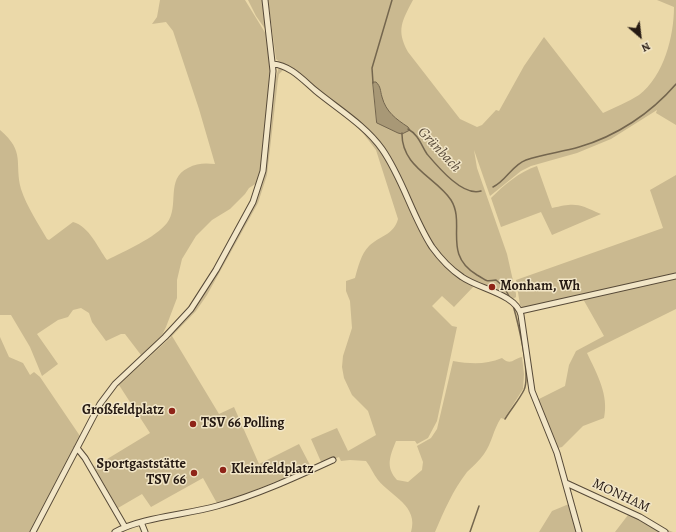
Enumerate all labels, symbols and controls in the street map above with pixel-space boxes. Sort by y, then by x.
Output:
north arrow [620,16,660,56]
text: N [639,39,653,56]
water label: Grünbach [413,124,465,176]
place label: Monham, Wh [500,279,580,295]
marker: Monham, Wh [487,282,497,292]
place label: Großfeldplatz [82,403,164,419]
marker: Großfeldplatz [167,406,177,416]
place label: TSV 66 Polling [201,416,284,432]
marker: TSV 66 Polling [188,419,198,429]
place label: Sportgaststätte TSV 66 [96,457,186,490]
place label: Kleinfeldplatz [231,462,314,478]
marker: Kleinfeldplatz [218,465,228,475]
marker: Sportgaststätte TSV 66 [189,468,199,478]
street label: MONHAM [589,475,653,517]

